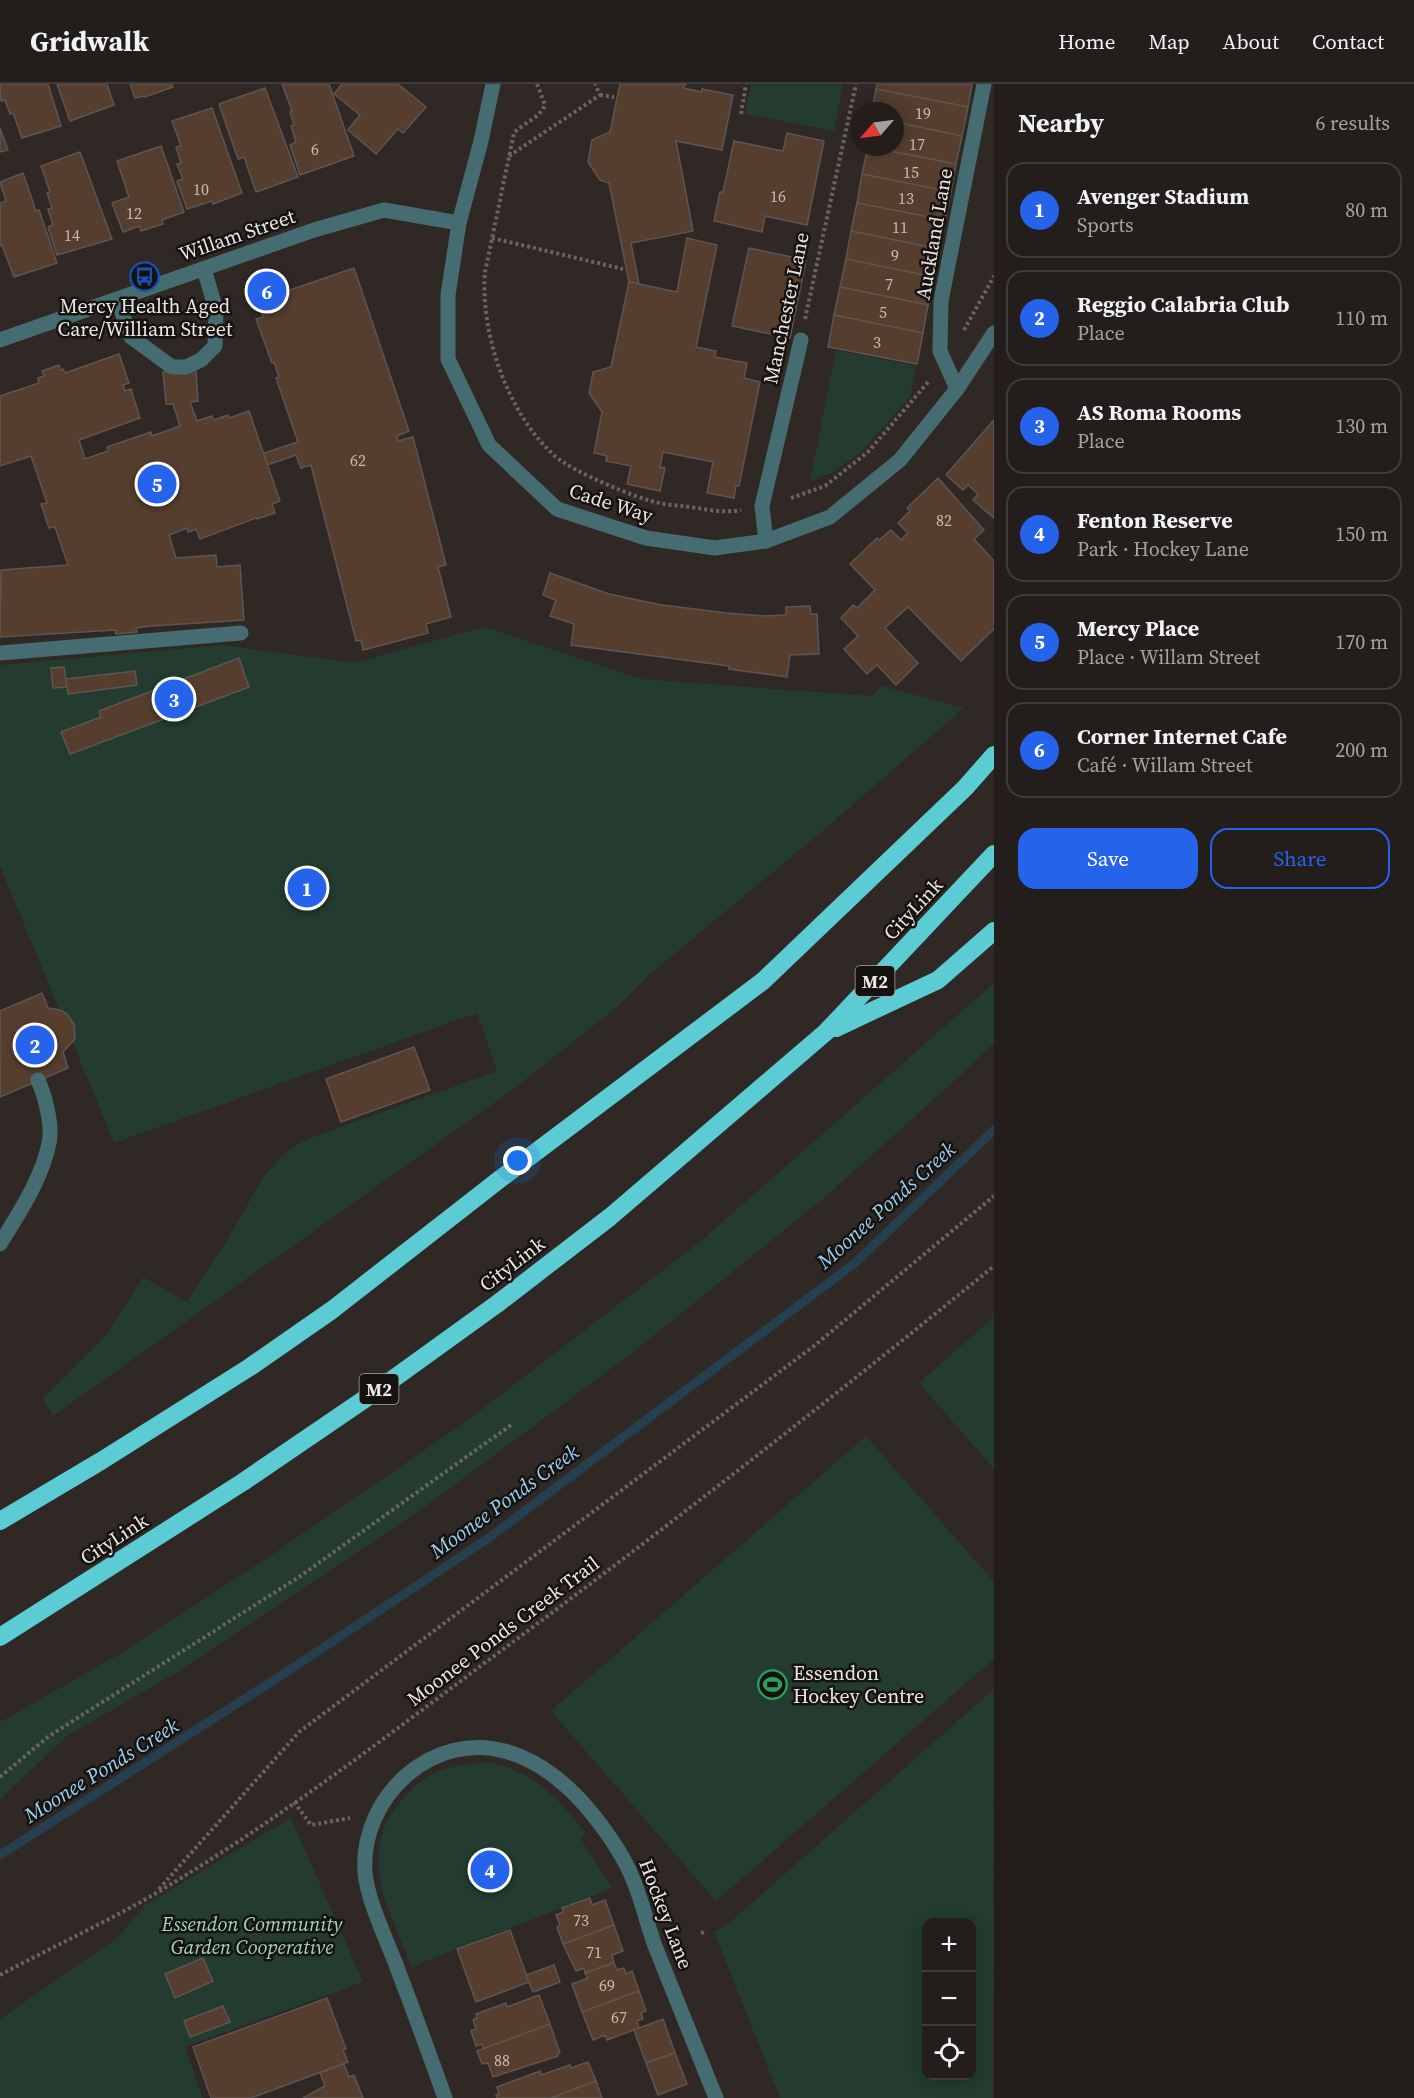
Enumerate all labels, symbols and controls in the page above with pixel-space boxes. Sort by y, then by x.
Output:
text: Gridwalk [30,22,149,60]
text: Home [1058,27,1116,56]
text: Map [1149,27,1190,56]
text: About [1223,27,1279,56]
text: Contact [1312,27,1384,56]
north arrow [850,102,904,156]
house number: 19 [915,102,931,124]
text: Nearby [1018,105,1104,141]
text: 6 results [1315,109,1390,137]
house number: 17 [909,133,925,155]
house number: 6 [311,138,319,160]
house number: 15 [903,161,919,183]
street label: Auckland Lane [909,166,959,302]
house number: 10 [193,178,209,200]
text: Avenger Stadium [1077,181,1249,211]
house number: 16 [770,185,786,207]
house number: 13 [898,187,914,209]
text: 1 [1034,196,1045,224]
text: 80 m [1345,196,1388,224]
house number: 12 [126,202,142,224]
street label: Willam Street [175,202,299,268]
text: Sports [1077,211,1134,239]
house number: 11 [892,216,908,238]
house number: 14 [64,224,80,246]
street label: Manchester Lane [756,230,816,386]
house number: 9 [891,244,899,266]
bus stop icon: Mercy Health Aged Care/William Street [129,260,161,292]
pin: 6 [248,268,286,314]
house number: 7 [885,273,893,295]
text: Reggio Calabria Club [1077,289,1289,319]
place label: Mercy Health Aged Care/William Street [58,292,233,343]
house number: 5 [879,301,887,323]
text: 2 [1034,304,1045,332]
text: 110 m [1335,304,1388,332]
text: Place [1077,319,1125,347]
house number: 3 [873,331,881,353]
text: AS Roma Rooms [1077,397,1241,427]
text: 3 [1034,412,1045,440]
text: 130 m [1335,412,1388,440]
text: Place [1077,427,1125,455]
house number: 62 [350,449,366,471]
pin: 5 [138,462,176,506]
street label: Cade Way [566,476,657,530]
text: Fenton Reserve [1077,505,1233,535]
house number: 82 [936,509,952,531]
text: 4 [1034,520,1045,548]
text: 150 m [1335,520,1388,548]
text: Park · Hockey Lane [1077,535,1249,563]
text: Mercy Place [1077,613,1199,643]
text: 5 [1034,628,1045,656]
text: 170 m [1335,628,1388,656]
text: Place · Willam Street [1077,643,1260,671]
pin: 3 [154,676,194,722]
text: Corner Internet Cafe [1077,721,1287,751]
text: 6 [1034,736,1045,764]
text: 200 m [1335,736,1388,764]
text: Café · Willam Street [1077,751,1252,779]
button: Save [1018,828,1198,889]
button: Share [1210,828,1390,889]
pin: 1 [288,866,326,910]
street label: CityLink [877,872,949,946]
road number: M2 [856,966,894,996]
pin: 2 [15,1022,54,1068]
water label: Moonee Ponds Creek [810,1135,962,1276]
your location [503,1146,532,1175]
street label: CityLink [473,1230,551,1298]
road number: M2 [360,1374,398,1404]
water label: Moonee Ponds Creek [423,1437,584,1566]
street label: CityLink [75,1507,153,1571]
street label: Moonee Ponds Creek Trail [401,1549,605,1713]
place label: Essendon Hockey Centre [793,1659,924,1710]
sports icon: Essendon Hockey Centre [756,1669,788,1701]
water label: Moonee Ponds Creek [17,1711,184,1830]
pin: 4 [470,1848,510,1892]
street label: Hockey Lane [632,1855,700,1973]
house number: 73 [573,1909,589,1931]
park label: Essendon Community Garden Cooperative [161,1910,343,1961]
map controls [922,1918,976,2080]
button: + [922,1918,976,1972]
house number: 71 [586,1941,602,1963]
button: − [922,1972,976,2026]
house number: 69 [599,1974,615,1996]
house number: 67 [611,2006,627,2028]
button: locate [922,2026,976,2080]
house number: 88 [494,2049,510,2071]

